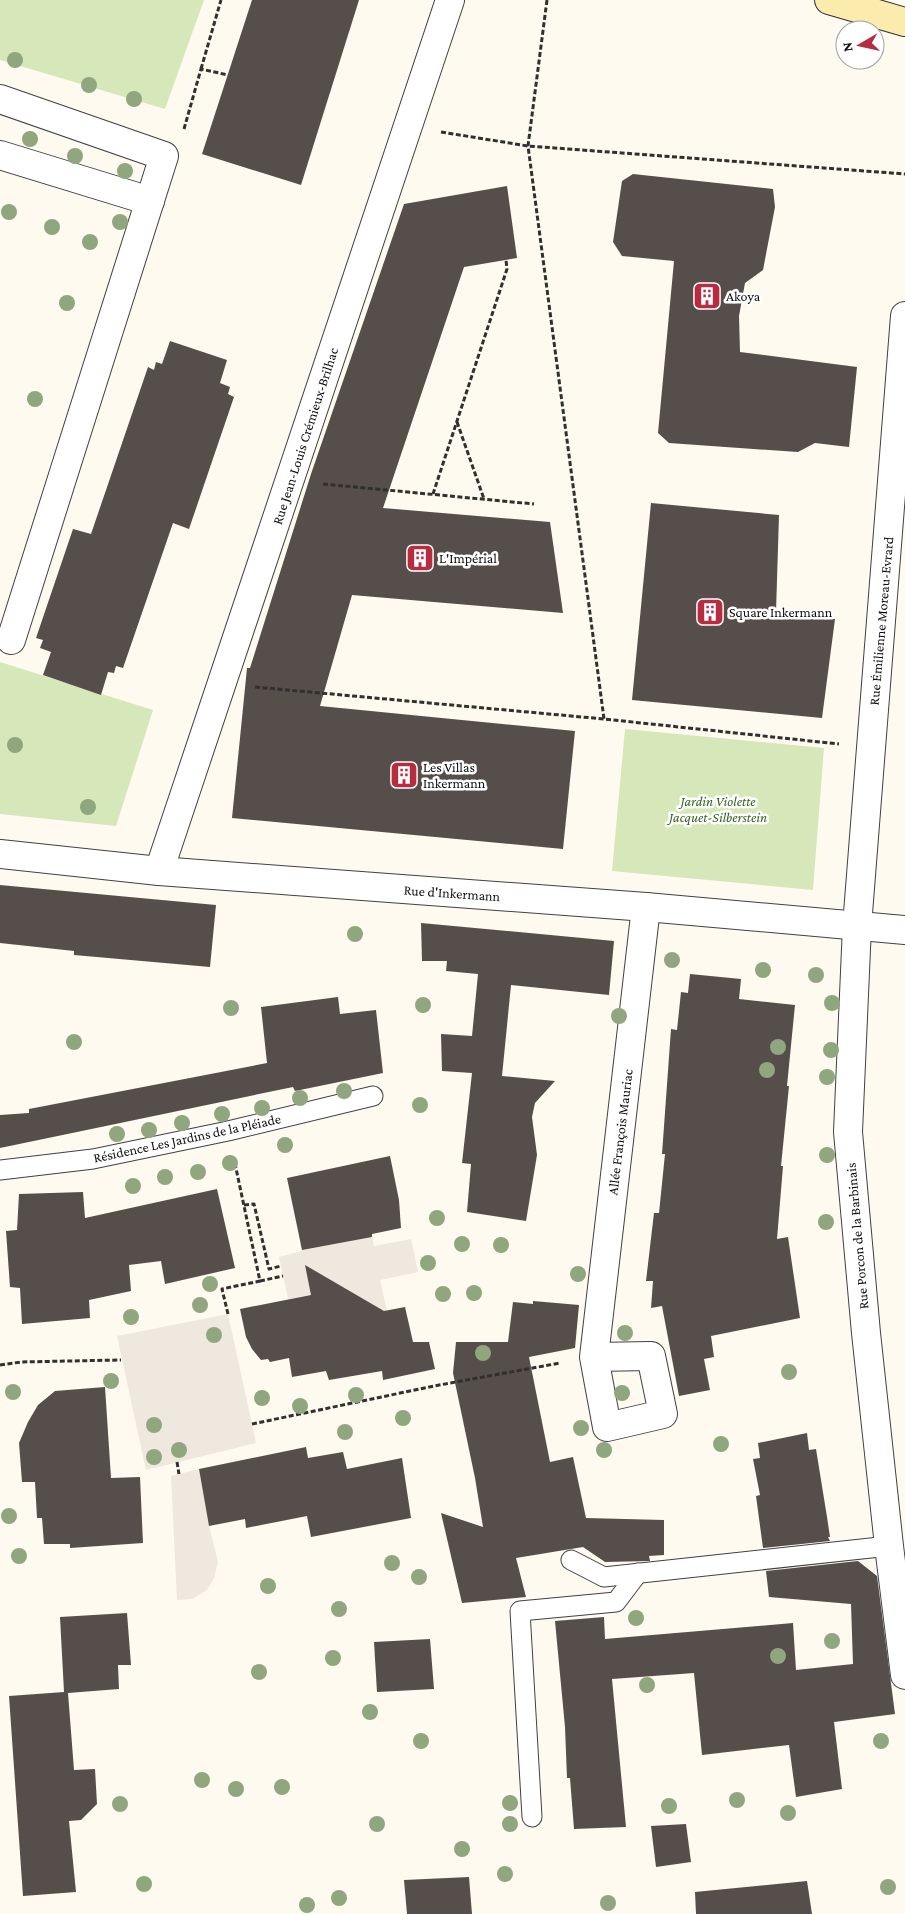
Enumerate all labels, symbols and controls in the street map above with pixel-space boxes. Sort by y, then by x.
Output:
north arrow [835,20,885,70]
text: N [838,41,856,53]
building icon: Akoya [692,281,722,311]
place label: Akoya [726,288,761,304]
street label: Rue Jean-Louis Crémieux-Brilhac [269,345,341,527]
street label: Rue Émilienne Moreau-Evrard [866,535,896,706]
building icon: L'Impérial [405,543,435,573]
place label: L'Impérial [439,550,497,566]
building icon: Square Inkermann [695,597,725,627]
place label: Square Inkermann [729,604,833,620]
place label: Les Villas Inkermann [423,759,486,791]
building icon: Les Villas Inkermann [389,760,419,790]
park label: Jardin Violette Jacquet-Silberstein [666,793,767,825]
street label: Rue d'Inkermann [403,882,501,904]
street label: Allée François Mauriac [604,1068,636,1196]
street label: Résidence Les Jardins de la Pléiade [92,1110,282,1166]
street label: Rue Porcon de la Barbinais [843,1162,871,1310]

